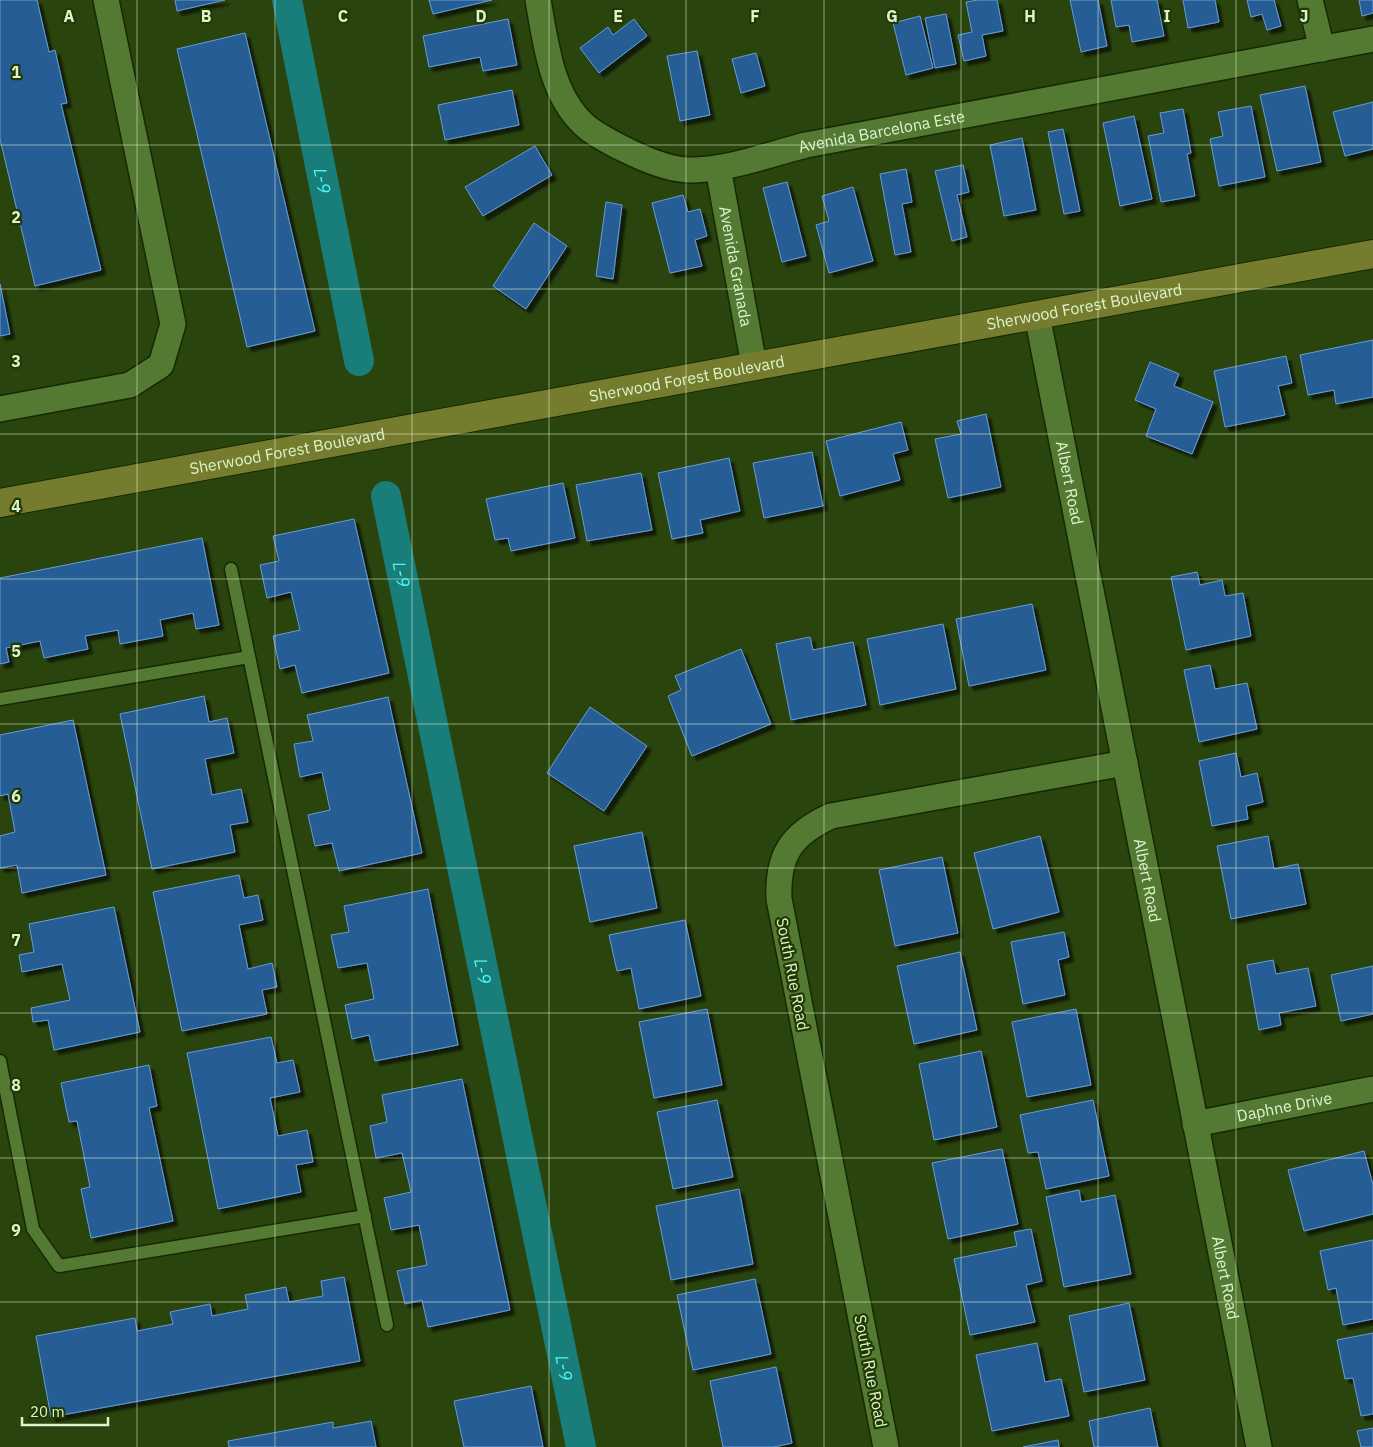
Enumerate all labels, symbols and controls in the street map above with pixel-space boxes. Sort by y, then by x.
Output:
text: A [64,6,75,26]
text: B [201,6,212,26]
text: C [338,6,348,26]
text: D [475,6,487,26]
text: E [613,6,623,26]
text: F [750,6,760,26]
text: G [886,6,898,26]
text: H [1024,6,1036,26]
text: I [1164,6,1171,26]
text: J [1300,6,1308,26]
text: 1 [11,62,21,82]
street label: Avenida Barcelona Este [796,106,966,157]
water label: L-9 [309,166,337,196]
street label: Avenida Granada [715,204,757,329]
text: 2 [11,207,21,227]
street label: Sherwood Forest Boulevard [985,279,1184,334]
text: 3 [11,351,21,371]
street label: Sherwood Forest Boulevard [587,351,786,406]
street label: Sherwood Forest Boulevard [188,423,387,478]
street label: Albert Road [1052,439,1088,526]
text: 4 [11,496,21,516]
water label: L-9 [388,559,416,590]
text: 5 [11,641,21,661]
text: 6 [11,786,21,806]
street label: Albert Road [1130,837,1166,924]
street label: South Rue Road [772,916,814,1032]
text: 7 [11,930,21,950]
water label: L-9 [470,956,497,986]
text: 8 [11,1075,21,1095]
street label: Daphne Drive [1235,1087,1334,1126]
text: 9 [11,1220,21,1240]
street label: Albert Road [1208,1234,1244,1321]
street label: South Rue Road [850,1313,892,1429]
water label: L-9 [551,1353,579,1383]
scale bar [22,1394,109,1426]
text: 20 m [30,1402,65,1421]

